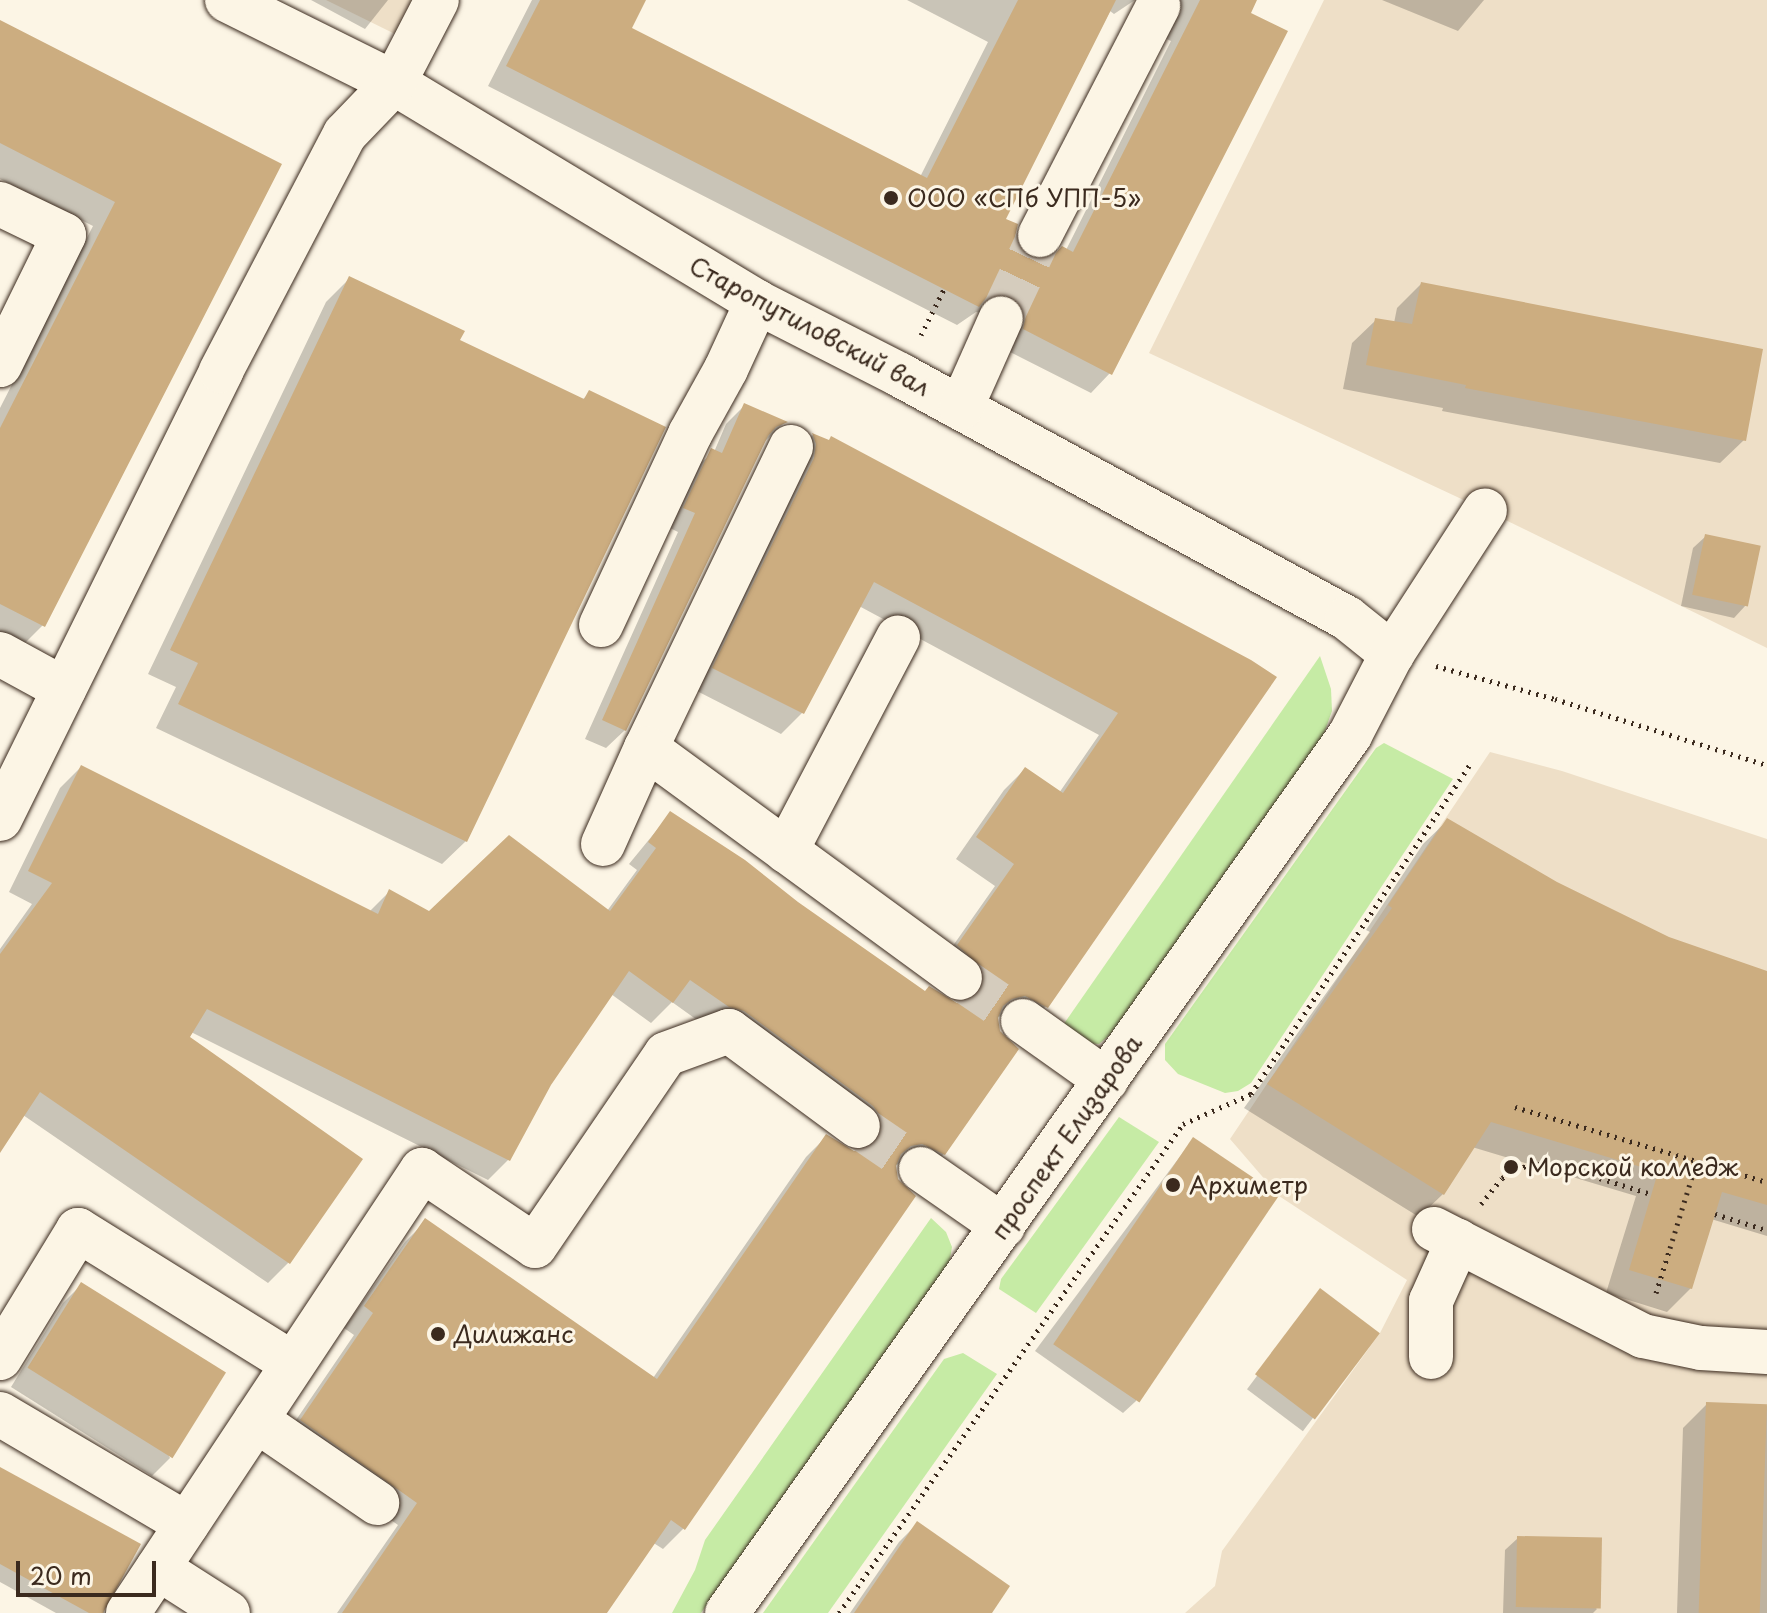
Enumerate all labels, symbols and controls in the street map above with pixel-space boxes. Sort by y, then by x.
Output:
place label: ООО «СПб УПП-5» [907,184,1141,212]
marker: ООО «СПб УПП-5» [882,189,900,207]
street label: Старопутиловский вал [684,250,936,402]
street label: проспект Елизарова [985,1029,1147,1245]
place label: Морской колледж [1527,1153,1738,1181]
marker: Морской колледж [1502,1158,1520,1176]
place label: Архиметр [1189,1171,1308,1199]
marker: Архиметр [1164,1176,1182,1194]
place label: Дилижанс [454,1320,574,1348]
marker: Дилижанс [429,1325,447,1343]
scale bar [20,1545,160,1595]
text: 20 m [30,1557,92,1593]

